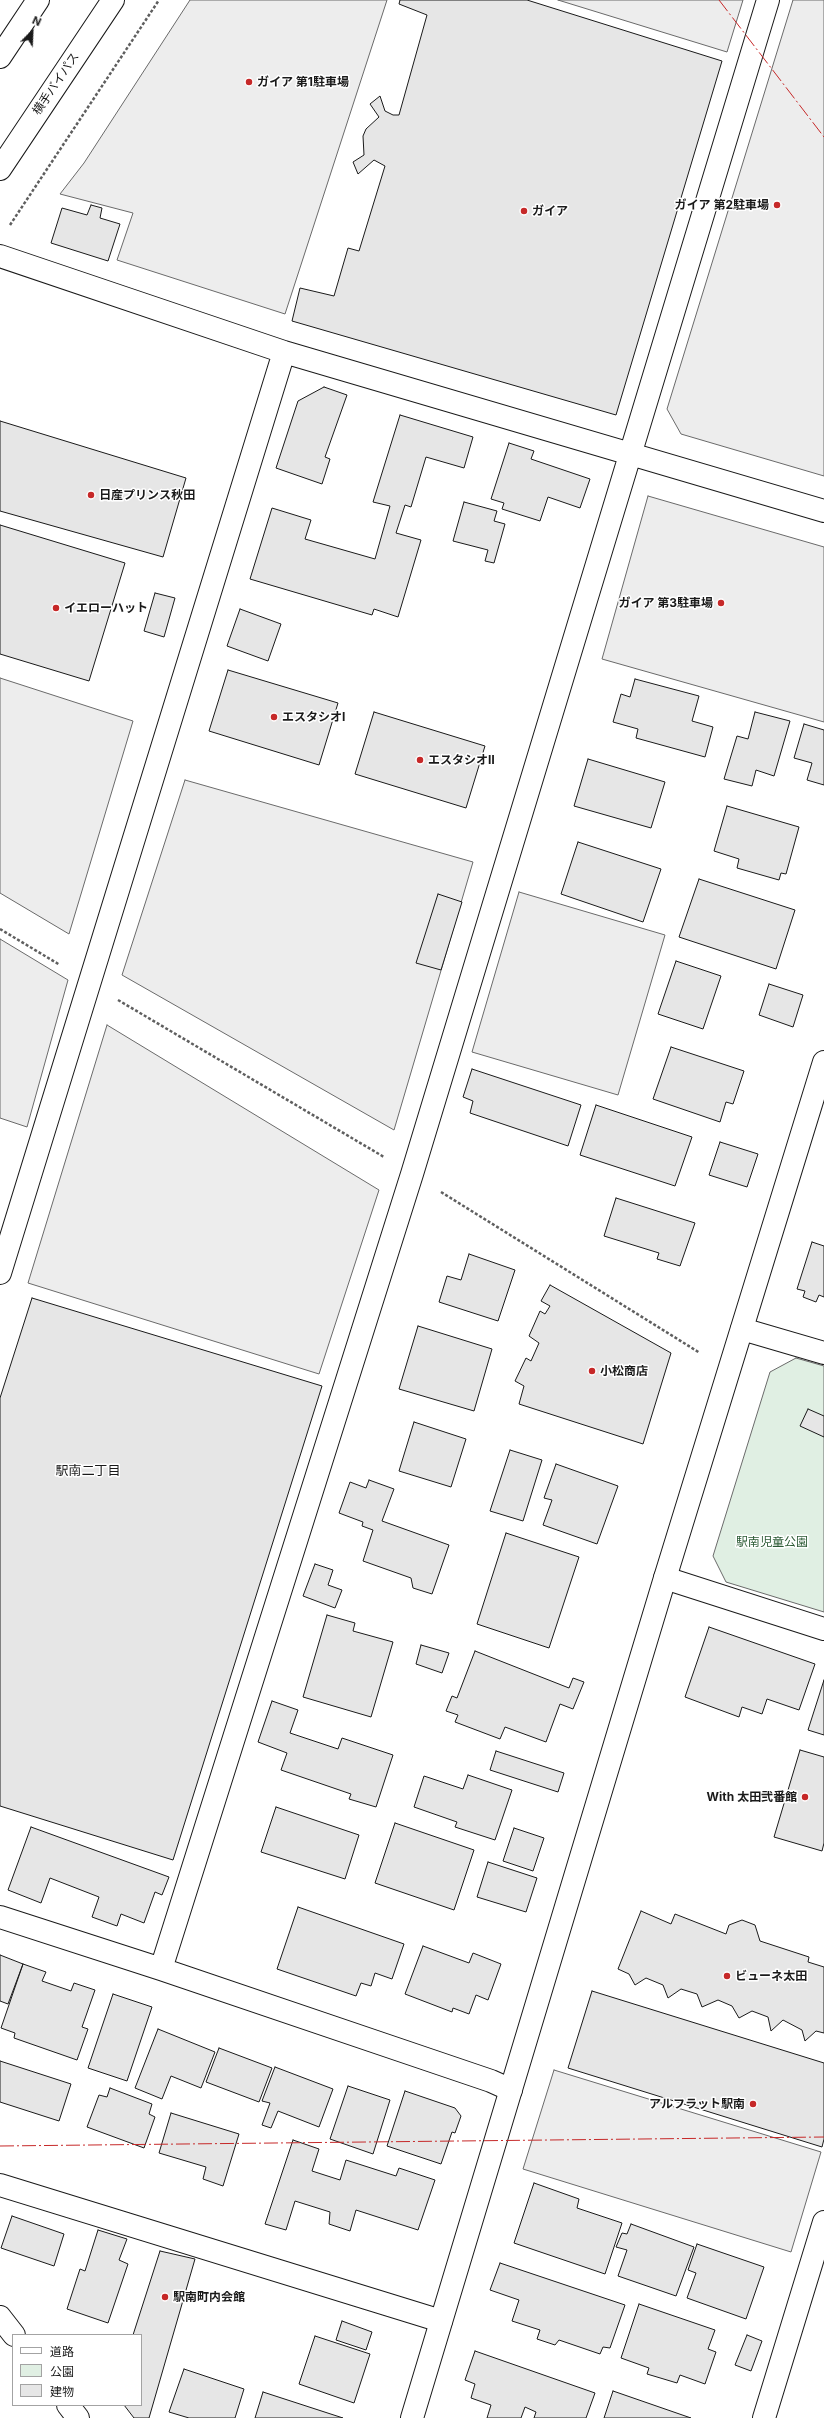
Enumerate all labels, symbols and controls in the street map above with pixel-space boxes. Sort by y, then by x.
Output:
north arrow [12,12,52,52]
text: N [30,13,44,29]
street label: 横手バイパス [30,50,82,118]
place label: ガイア 第1駐車場 [257,75,349,89]
marker: ガイア 第1駐車場 [244,77,254,87]
place label: ガイア 第2駐車場 [675,198,769,212]
marker: ガイア 第2駐車場 [772,200,782,210]
place label: ガイア [532,204,568,218]
marker: ガイア [519,206,529,216]
place label: 日産プリンス秋田 [99,488,195,502]
marker: 日産プリンス秋田 [86,490,96,500]
place label: ガイア 第3駐車場 [618,596,713,610]
marker: ガイア 第3駐車場 [716,598,726,608]
place label: イエローハット [64,601,148,615]
marker: イエローハット [51,603,61,613]
place label: エスタシオⅠ [282,710,345,724]
marker: エスタシオⅠ [269,712,279,722]
place label: エスタシオⅡ [428,753,495,767]
marker: エスタシオⅡ [415,755,425,765]
place label: 小松商店 [600,1364,648,1378]
marker: 小松商店 [587,1366,597,1376]
district label: 駅南二丁目 [56,1463,120,1479]
park label: 駅南児童公園 [736,1535,808,1549]
place label: With 太田弐番館 [707,1790,797,1804]
marker: With 太田弐番館 [800,1792,810,1802]
place label: ビューネ太田 [735,1969,807,1983]
marker: ビューネ太田 [722,1971,732,1981]
place label: アルフラット駅南 [649,2097,745,2111]
marker: アルフラット駅南 [748,2099,758,2109]
place label: 駅南町内会館 [173,2290,245,2304]
marker: 駅南町内会館 [160,2292,170,2302]
legend [12,2334,142,2406]
text: 道路 [50,2344,74,2359]
text: 公園 [50,2364,74,2379]
text: 建物 [50,2384,74,2399]

